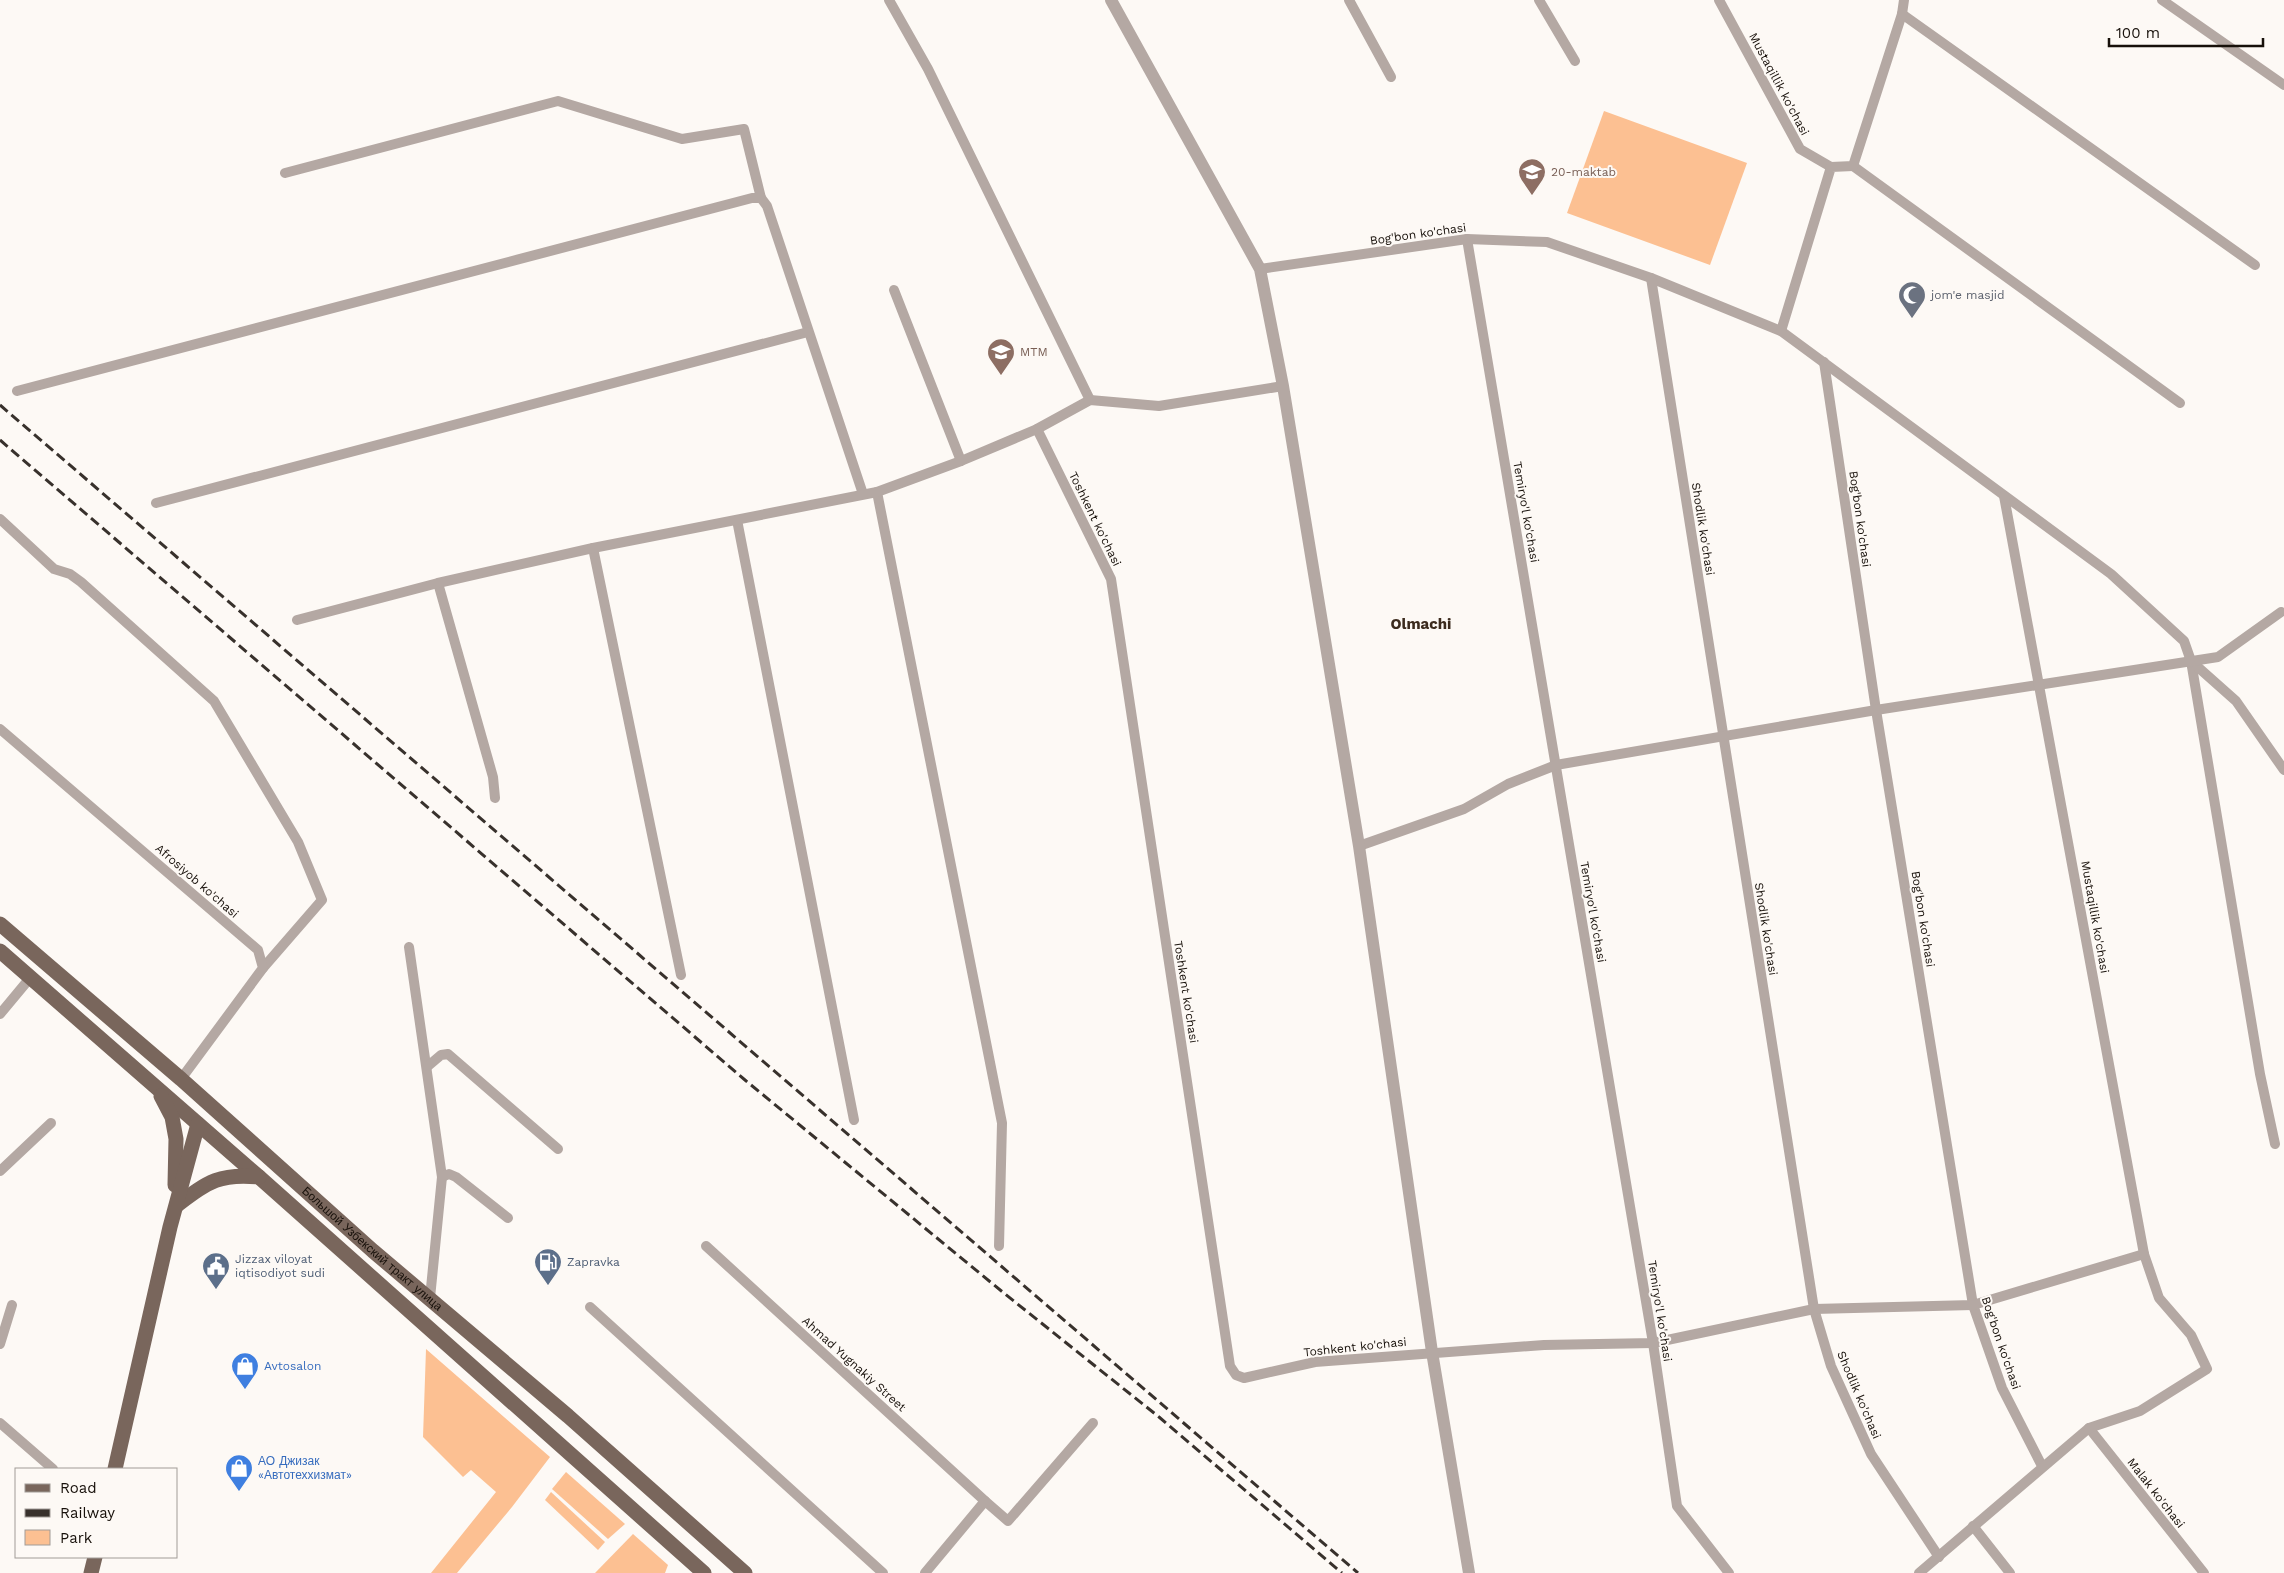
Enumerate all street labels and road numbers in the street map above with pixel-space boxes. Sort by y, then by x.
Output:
street label: Mustaqillik ko'chasi [1746,30,1812,138]
street label: Bog'bon ko'chasi [1369,220,1467,248]
street label: Temiryo'l ko'chasi [1510,460,1542,564]
street label: Toshkent ko'chasi [1066,469,1124,569]
street label: Bog'bon ko'chasi [1846,470,1874,568]
street label: Shodlik ko'chasi [1689,482,1717,576]
street label: Afrosiyob ko'chasi [153,841,241,921]
street label: Temiryo'l ko'chasi [1577,860,1609,964]
street label: Mustaqillik ko'chasi [2078,860,2112,974]
street label: Bog'bon ko'chasi [1908,870,1938,968]
street label: Shodlik ko'chasi [1752,882,1780,976]
street label: Toshkent ko'chasi [1171,940,1201,1044]
street label: Большой Узбекский тракт улица [299,1184,445,1314]
street label: Temiryo'l ko'chasi [1645,1259,1675,1363]
street label: Bog'bon ko'chasi [1979,1295,2023,1391]
street label: Ahmad Yugnakiy Street [799,1314,909,1414]
street label: Toshkent ko'chasi [1303,1335,1407,1359]
street label: Shodlik ko'chasi [1834,1349,1884,1441]
street label: Malak ko'chasi [2124,1455,2188,1531]

